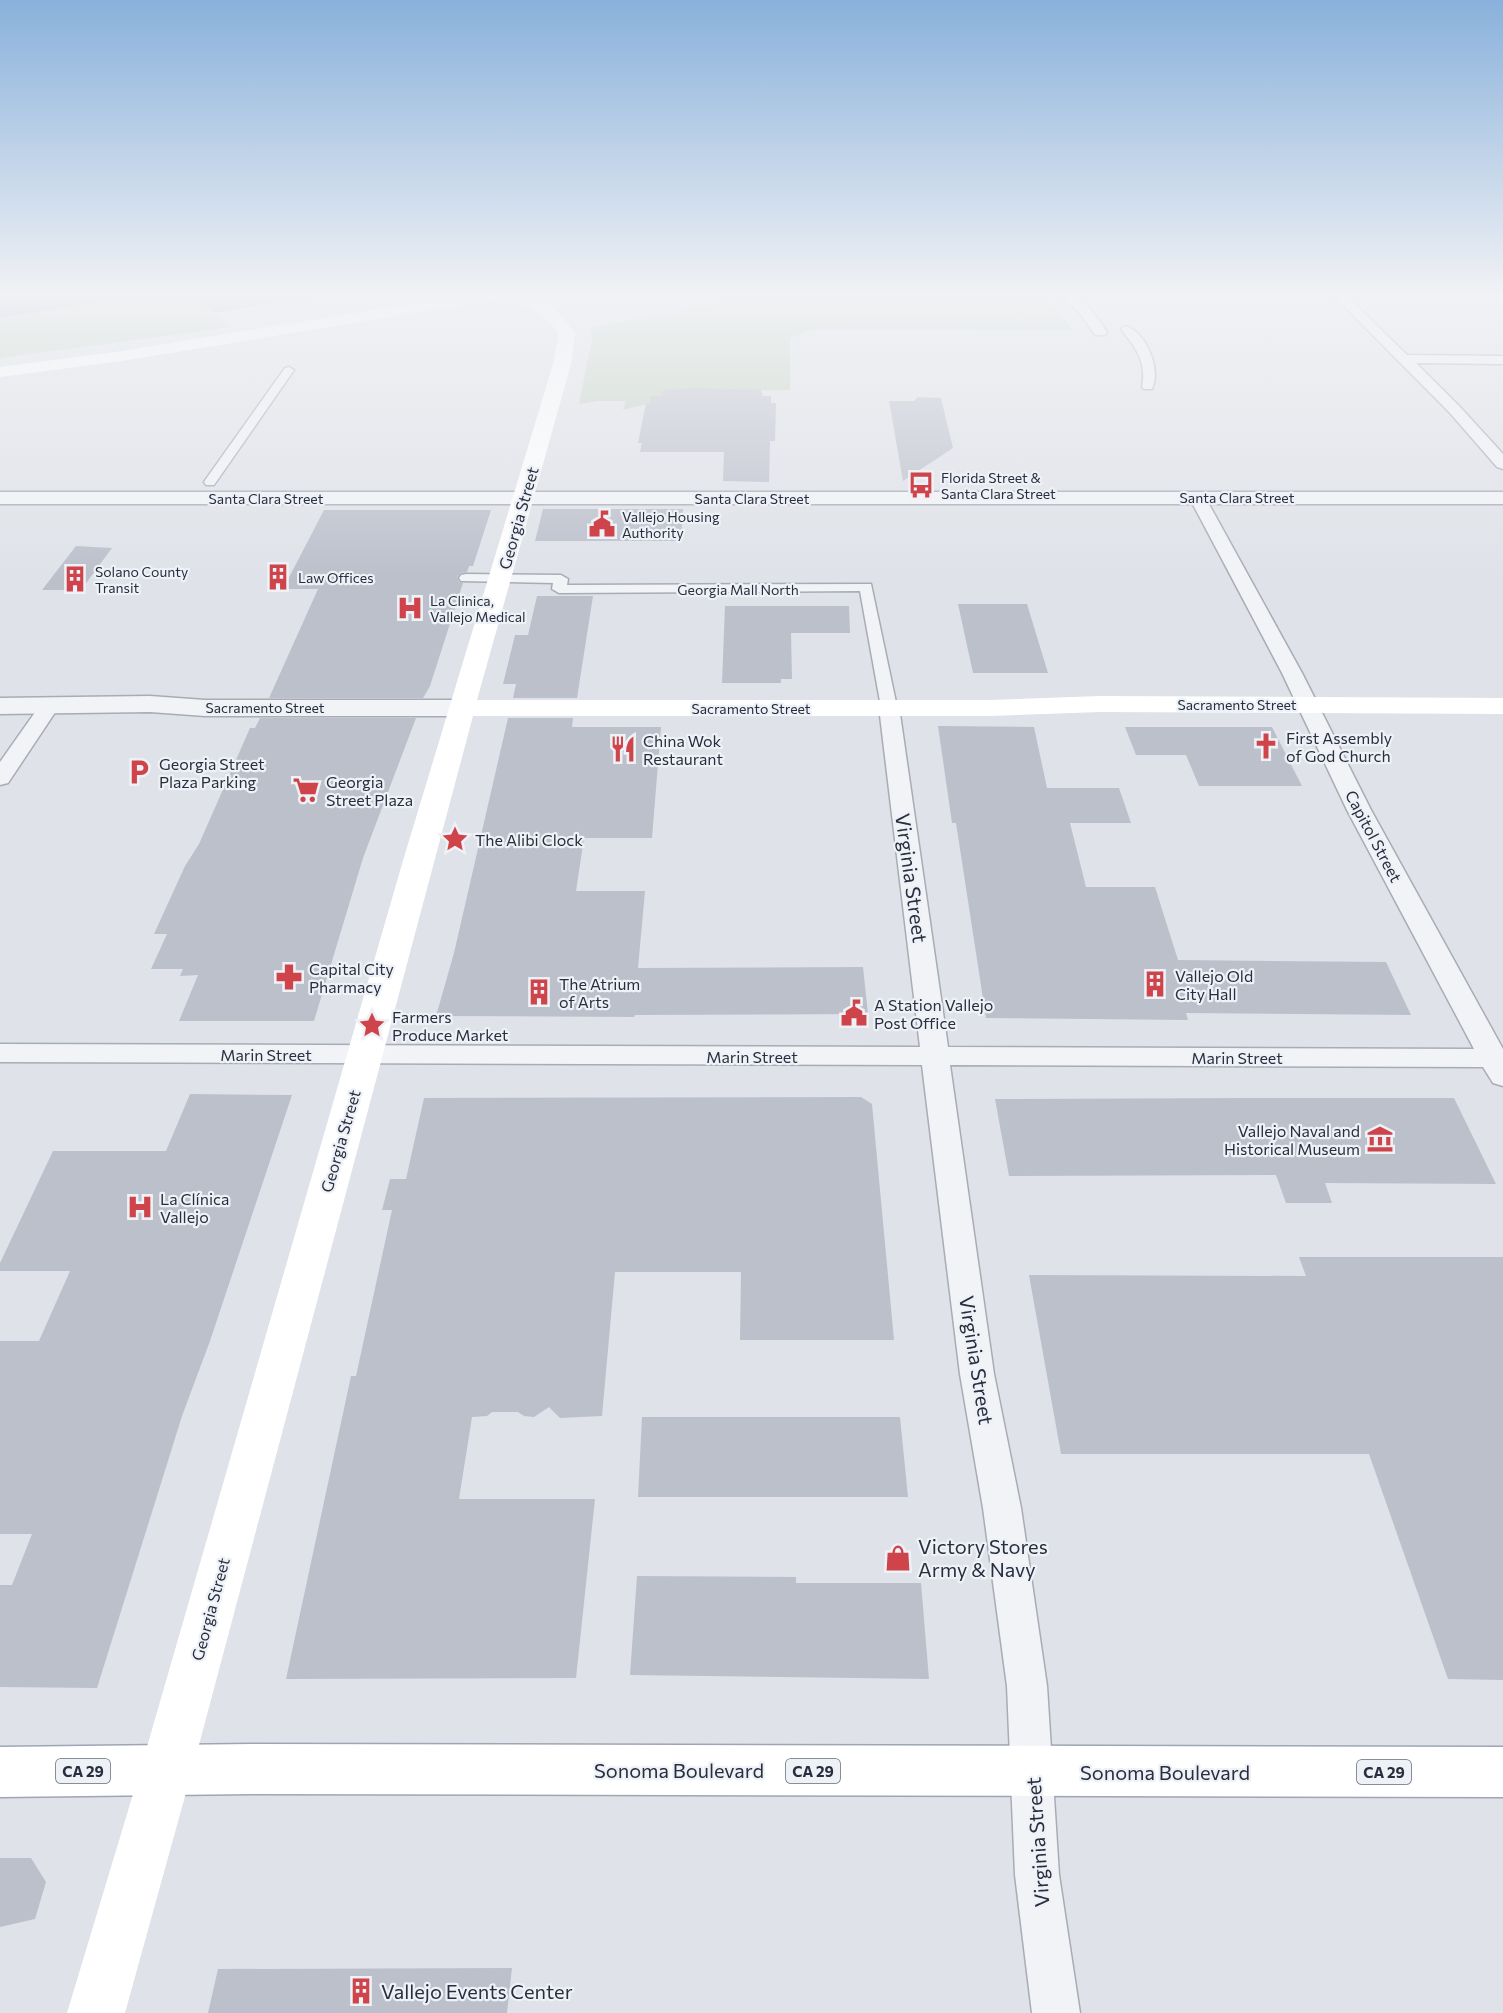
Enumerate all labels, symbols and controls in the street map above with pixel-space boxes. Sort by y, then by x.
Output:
street label: Georgia Street [494,464,542,571]
place label: Florida Street & Santa Clara Street [941,469,1056,502]
bus stop icon: Florida Street & Santa Clara Street [906,470,936,500]
street label: Santa Clara Street [1180,489,1295,506]
street label: Santa Clara Street [209,490,324,507]
street label: Santa Clara Street [695,490,810,507]
place label: Vallejo Housing Authority [622,508,720,541]
public building icon: Vallejo Housing Authority [587,509,617,539]
building icon: Law Offices [263,562,293,592]
place label: Solano County Transit [95,563,188,596]
building icon: Solano County Transit [60,564,90,594]
place label: Law Offices [298,569,374,586]
street label: Georgia Mall North [677,581,799,598]
place label: La Clinica, Vallejo Medical [430,592,526,625]
hospital icon: La Clinica, Vallejo Medical [395,593,425,623]
street label: Sacramento Street [1177,696,1297,713]
street label: Sacramento Street [205,699,325,716]
street label: Sacramento Street [691,700,811,717]
place label: First Assembly of God Church [1286,728,1392,765]
place label: China Wok Restaurant [643,731,724,768]
church icon: First Assembly of God Church [1251,731,1281,761]
restaurant icon: China Wok Restaurant [608,734,638,764]
place label: Georgia Street Plaza Parking [159,754,265,791]
parking icon: Georgia Street Plaza Parking [124,757,154,787]
place label: Georgia Street Plaza [326,772,413,809]
supermarket icon: Georgia Street Plaza [291,775,321,805]
street label: Capitol Street [1342,787,1406,886]
street label: Virginia Street [891,812,933,944]
place icon: The Alibi Clock [440,824,470,854]
place label: The Alibi Clock [475,830,583,849]
place label: Capital City Pharmacy [309,959,394,996]
pharmacy icon: Capital City Pharmacy [274,962,304,992]
place label: Vallejo Old City Hall [1175,966,1253,1003]
building icon: Vallejo Old City Hall [1140,969,1170,999]
place label: The Atrium of Arts [559,974,640,1011]
building icon: The Atrium of Arts [524,977,554,1007]
place label: A Station Vallejo Post Office [874,995,993,1032]
public building icon: A Station Vallejo Post Office [839,998,869,1028]
place label: Farmers Produce Market [392,1007,509,1044]
place icon: Farmers Produce Market [357,1010,387,1040]
street label: Marin Street [220,1045,312,1064]
street label: Marin Street [706,1047,798,1066]
street label: Marin Street [1191,1048,1283,1067]
street label: Georgia Street [316,1087,364,1194]
place label: Vallejo Naval and Historical Museum [1224,1121,1360,1158]
museum icon: Vallejo Naval and Historical Museum [1365,1124,1395,1154]
place label: La Clínica Vallejo [160,1189,229,1226]
hospital icon: La Clínica Vallejo [125,1192,155,1222]
street label: Virginia Street [955,1294,999,1426]
place label: Victory Stores Army & Navy [918,1534,1048,1581]
shop icon: Victory Stores Army & Navy [883,1543,913,1573]
street label: Georgia Street [187,1555,233,1662]
street label: Sonoma Boulevard [594,1758,764,1782]
road number: CA 29 [56,1759,110,1783]
road number: CA 29 [786,1759,840,1783]
street label: Sonoma Boulevard [1080,1760,1250,1784]
road number: CA 29 [1357,1760,1411,1784]
street label: Virginia Street [1020,1776,1054,1908]
building icon: Vallejo Events Center [346,1976,376,2006]
place label: Vallejo Events Center [381,1979,573,2003]

